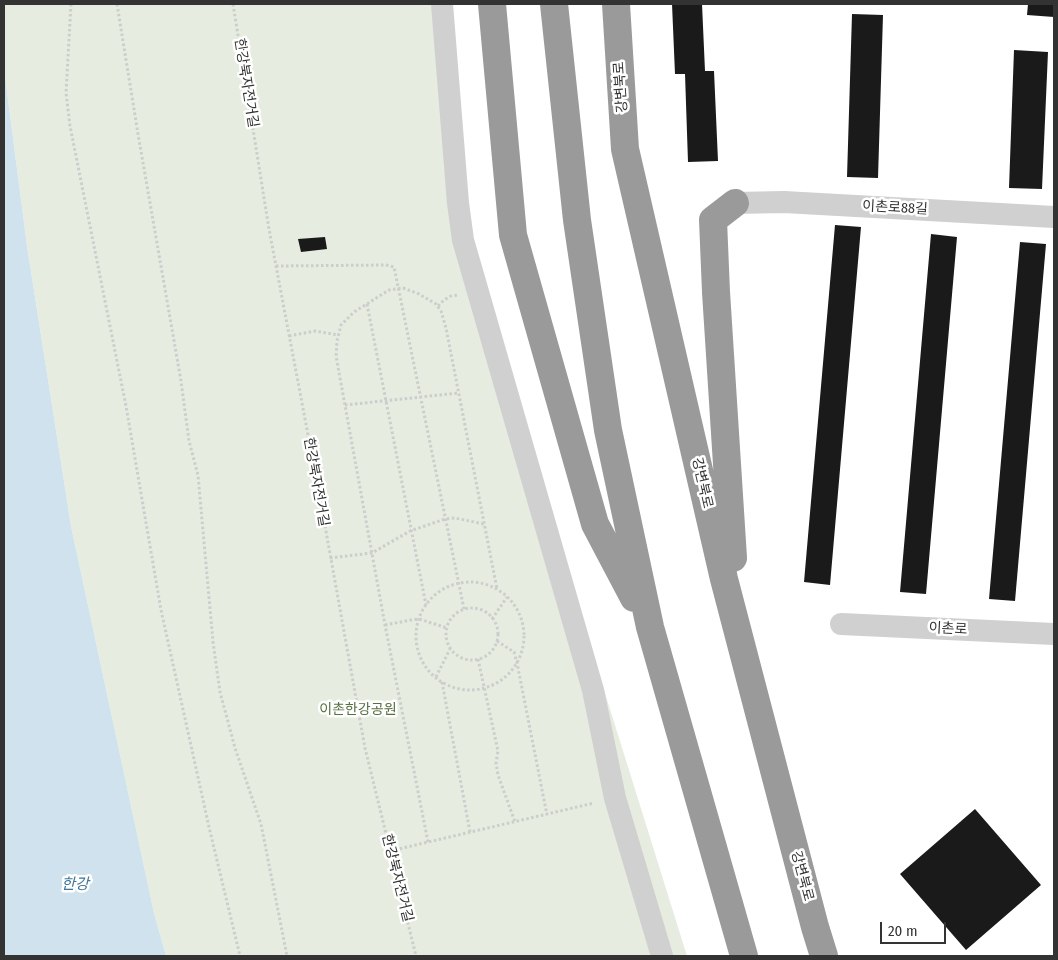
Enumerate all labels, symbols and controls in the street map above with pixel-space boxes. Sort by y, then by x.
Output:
street label: 한강북자전거길 [231,37,261,129]
street label: 강변북로 [611,61,631,113]
street label: 이촌로88길 [862,198,928,218]
street label: 한강북자전거길 [300,436,332,528]
street label: 강변북로 [688,456,716,510]
street label: 이촌로 [928,620,968,638]
park label: 이촌한강공원 [319,702,397,718]
street label: 한강북자전거길 [378,832,416,924]
street label: 강변북로 [787,849,817,903]
water label: 한강 [61,876,89,894]
scale bar [883,912,949,944]
text: 20 m [888,922,918,940]

